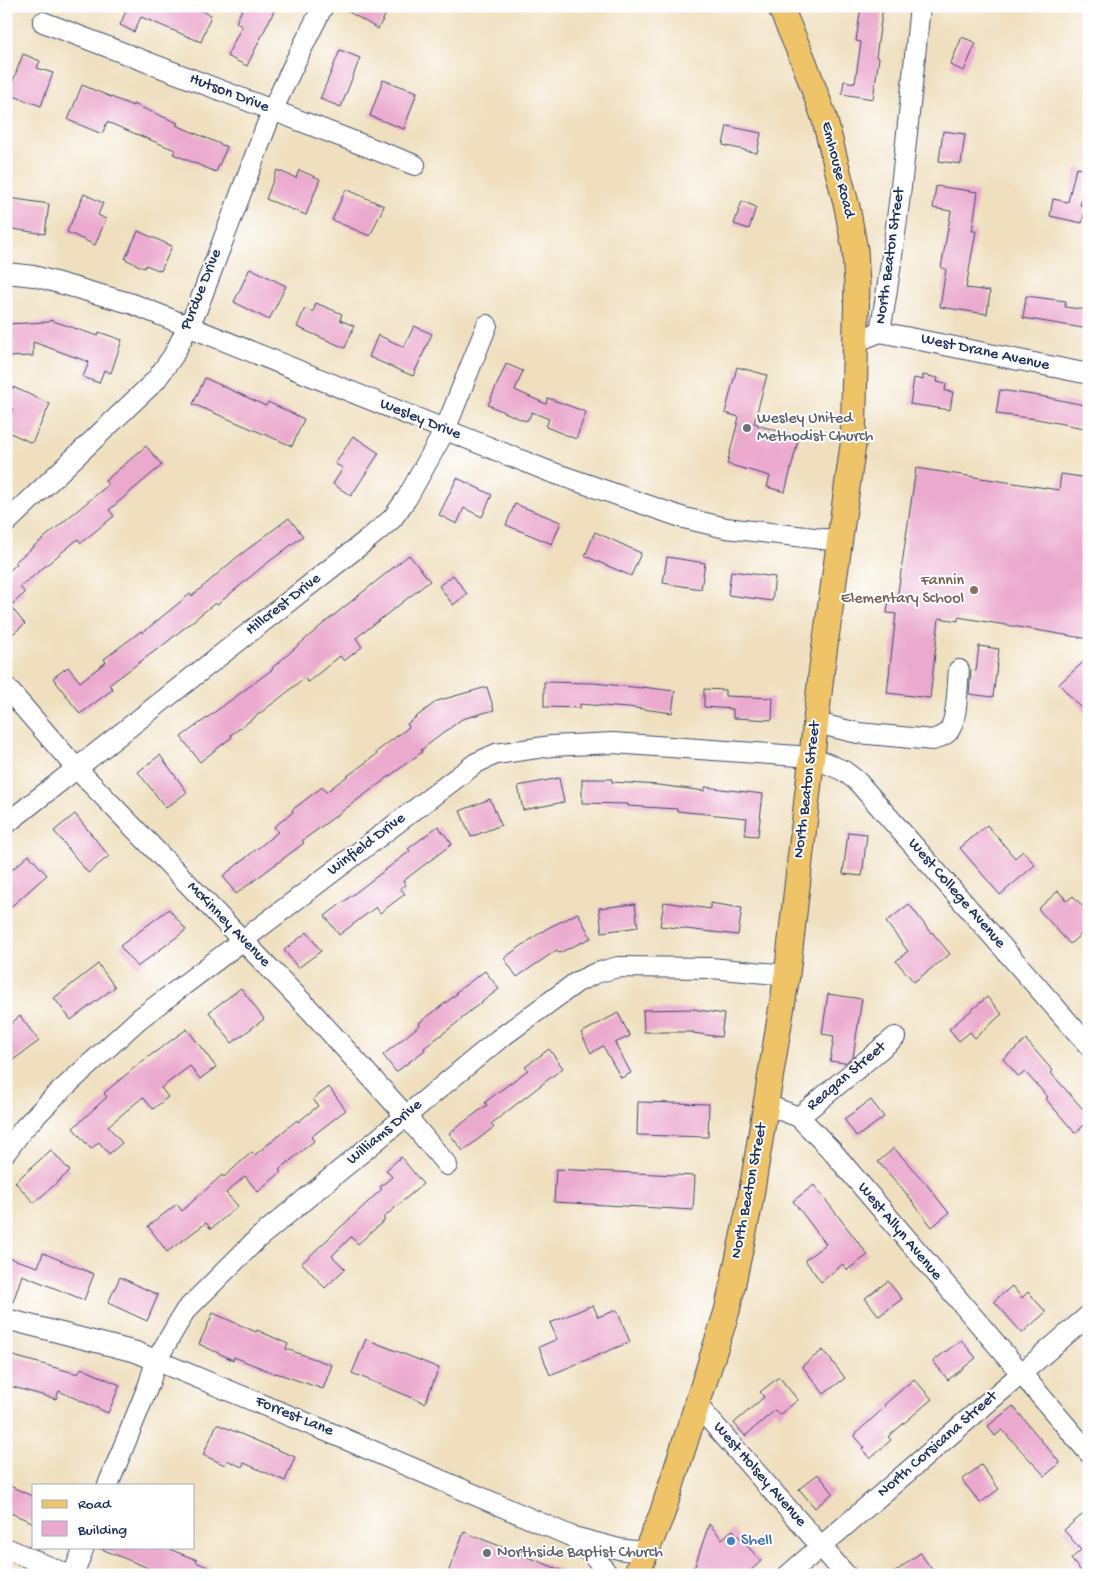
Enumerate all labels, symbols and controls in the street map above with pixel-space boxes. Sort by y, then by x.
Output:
street label: Hutson Drive [187,70,272,118]
street label: Emhouse Road [816,120,859,222]
street label: North Beaton Street [872,185,910,325]
street label: Purdue Drive [177,246,227,334]
street label: West Drane Avenue [919,330,1052,376]
street label: Wesley Drive [377,395,464,445]
place label: Wesley United Methodist Church [757,410,874,447]
marker: Wesley United Methodist Church [741,422,753,434]
street label: Hillcrest Drive [243,569,326,640]
place label: Fannin Elementary School [841,572,964,609]
marker: Fannin Elementary School [968,584,980,596]
street label: North Beaton Street [790,719,826,859]
street label: Winfield Drive [324,809,410,881]
street label: West College Avenue [903,835,1009,953]
street label: McKinney Avenue [182,878,274,972]
street label: Reagan Street [804,1037,892,1116]
street label: Williams Drive [344,1096,427,1170]
street label: North Beaton Street [728,1120,773,1260]
street label: West Allyn Avenue [853,1179,946,1285]
street label: North Corsicana Street [874,1387,1003,1502]
street label: Forrest Lane [251,1392,337,1442]
street label: West Holsey Avenue [708,1419,810,1532]
legend [32,1484,195,1548]
text: Road [78,1496,112,1514]
text: Building [77,1522,127,1540]
place label: Shell [741,1532,772,1551]
marker: Shell [725,1535,737,1547]
place label: Northside Baptist Church [497,1544,663,1563]
marker: Northside Baptist Church [481,1547,493,1559]

